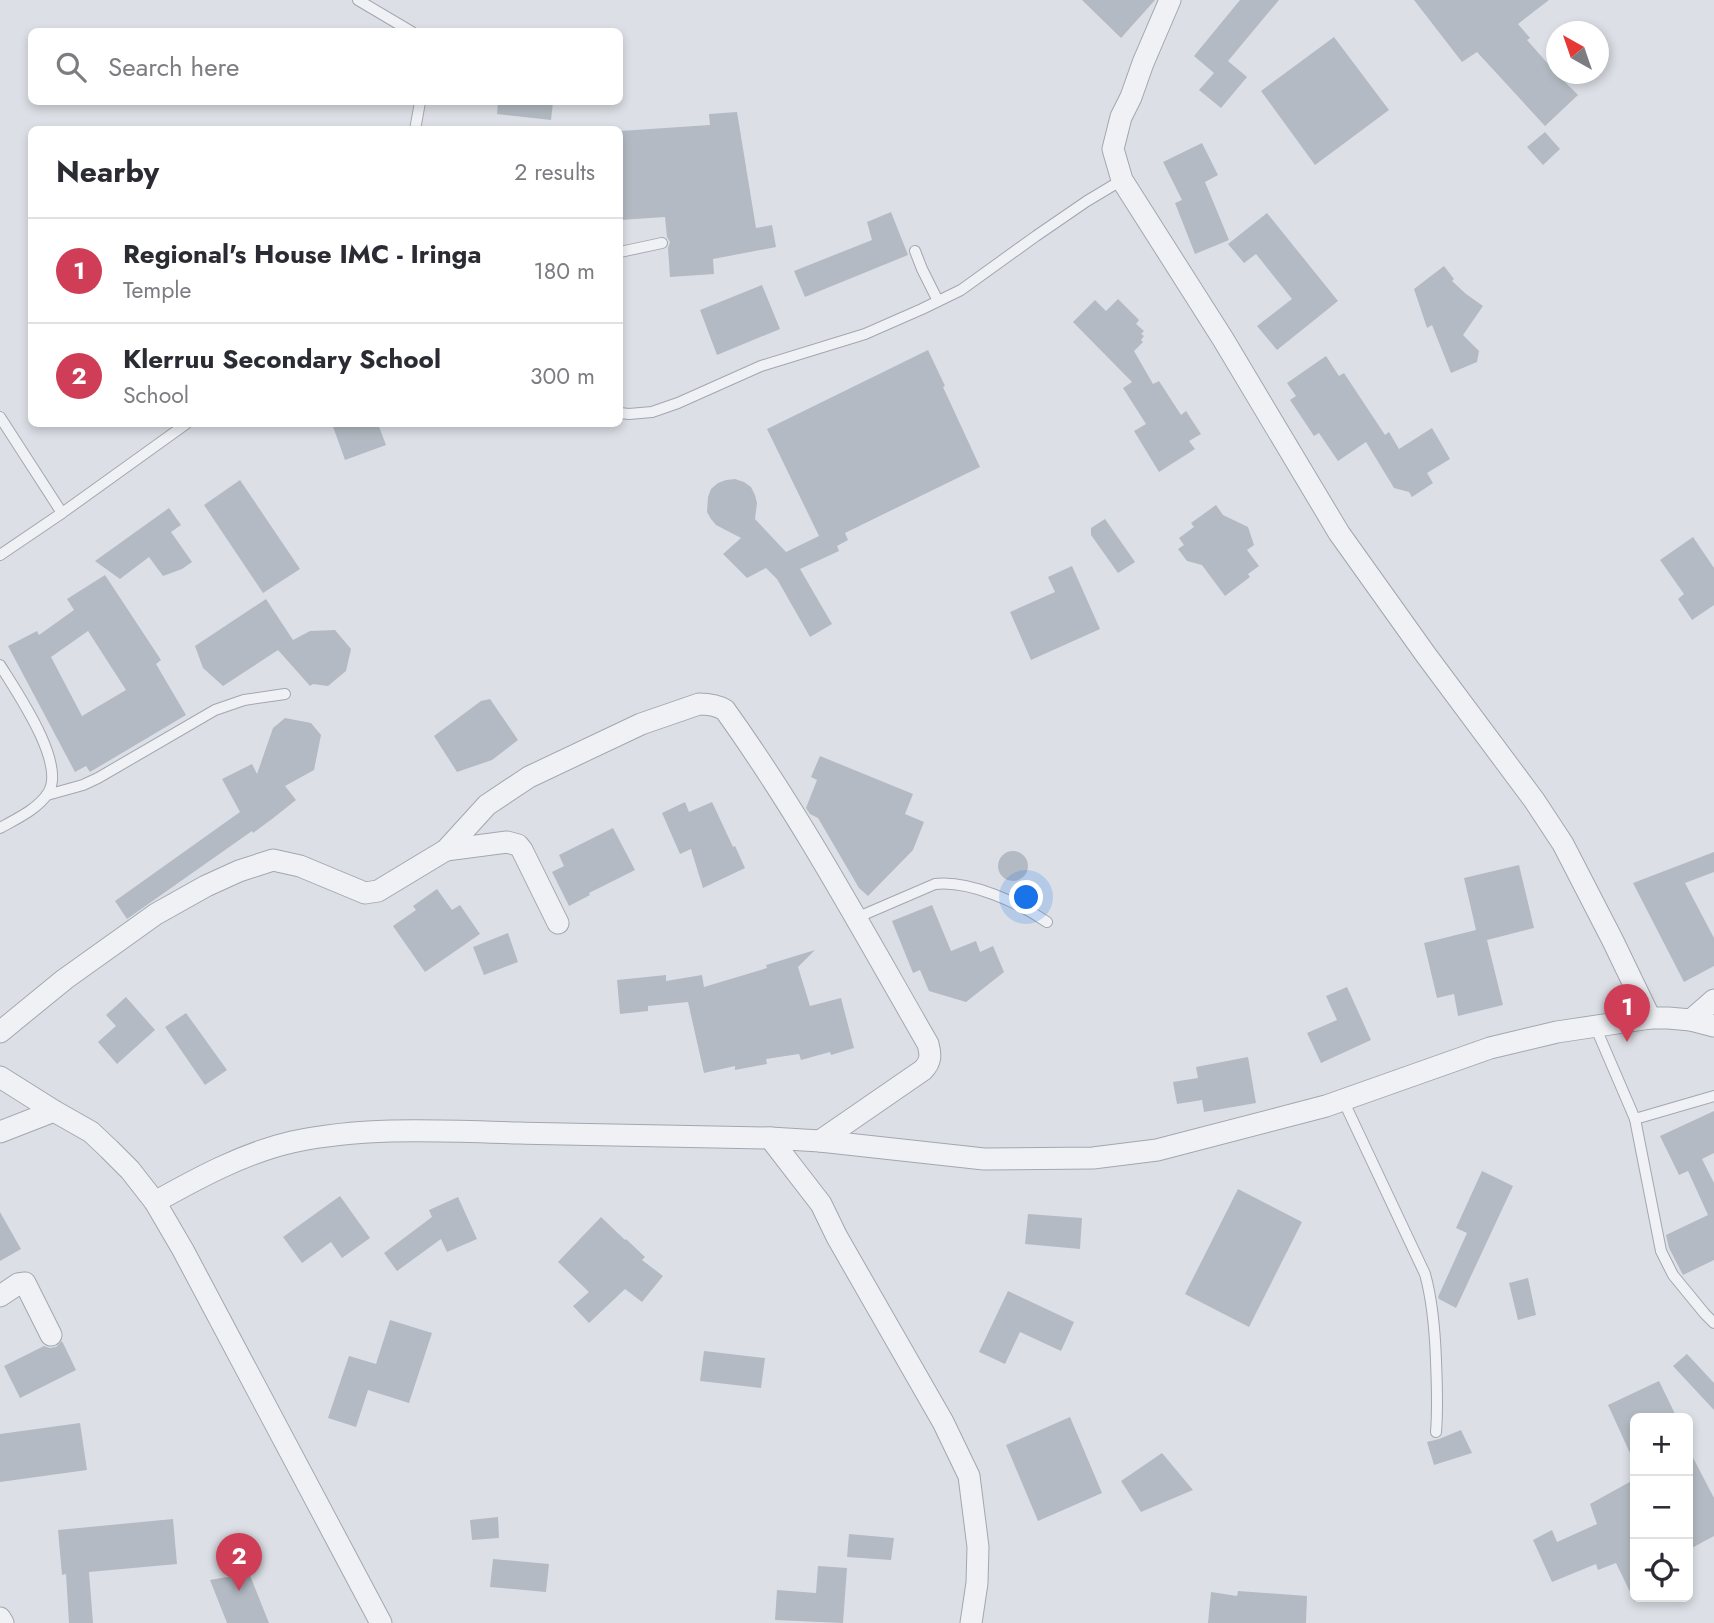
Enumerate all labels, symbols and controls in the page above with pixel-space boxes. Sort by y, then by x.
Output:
north arrow [1546,21,1609,84]
search box [28,28,623,105]
icon: search [52,48,90,86]
text: Search here [108,48,240,86]
text: Nearby [56,150,159,193]
text: 2 results [514,155,595,189]
text: Regional's House IMC - Iringa [123,235,482,273]
text: 1 [73,254,85,288]
text: 180 m [533,254,595,288]
text: Temple [123,273,191,307]
text: Klerruu Secondary School [123,340,441,378]
text: 2 [71,359,87,393]
text: 300 m [530,359,595,393]
text: School [123,378,189,412]
your location [1009,880,1043,914]
pin: 1 [1604,984,1650,1042]
map controls [1630,1413,1693,1602]
button: + [1630,1413,1693,1476]
button: − [1630,1476,1693,1539]
pin: 2 [216,1533,262,1591]
button: locate [1630,1539,1693,1602]

